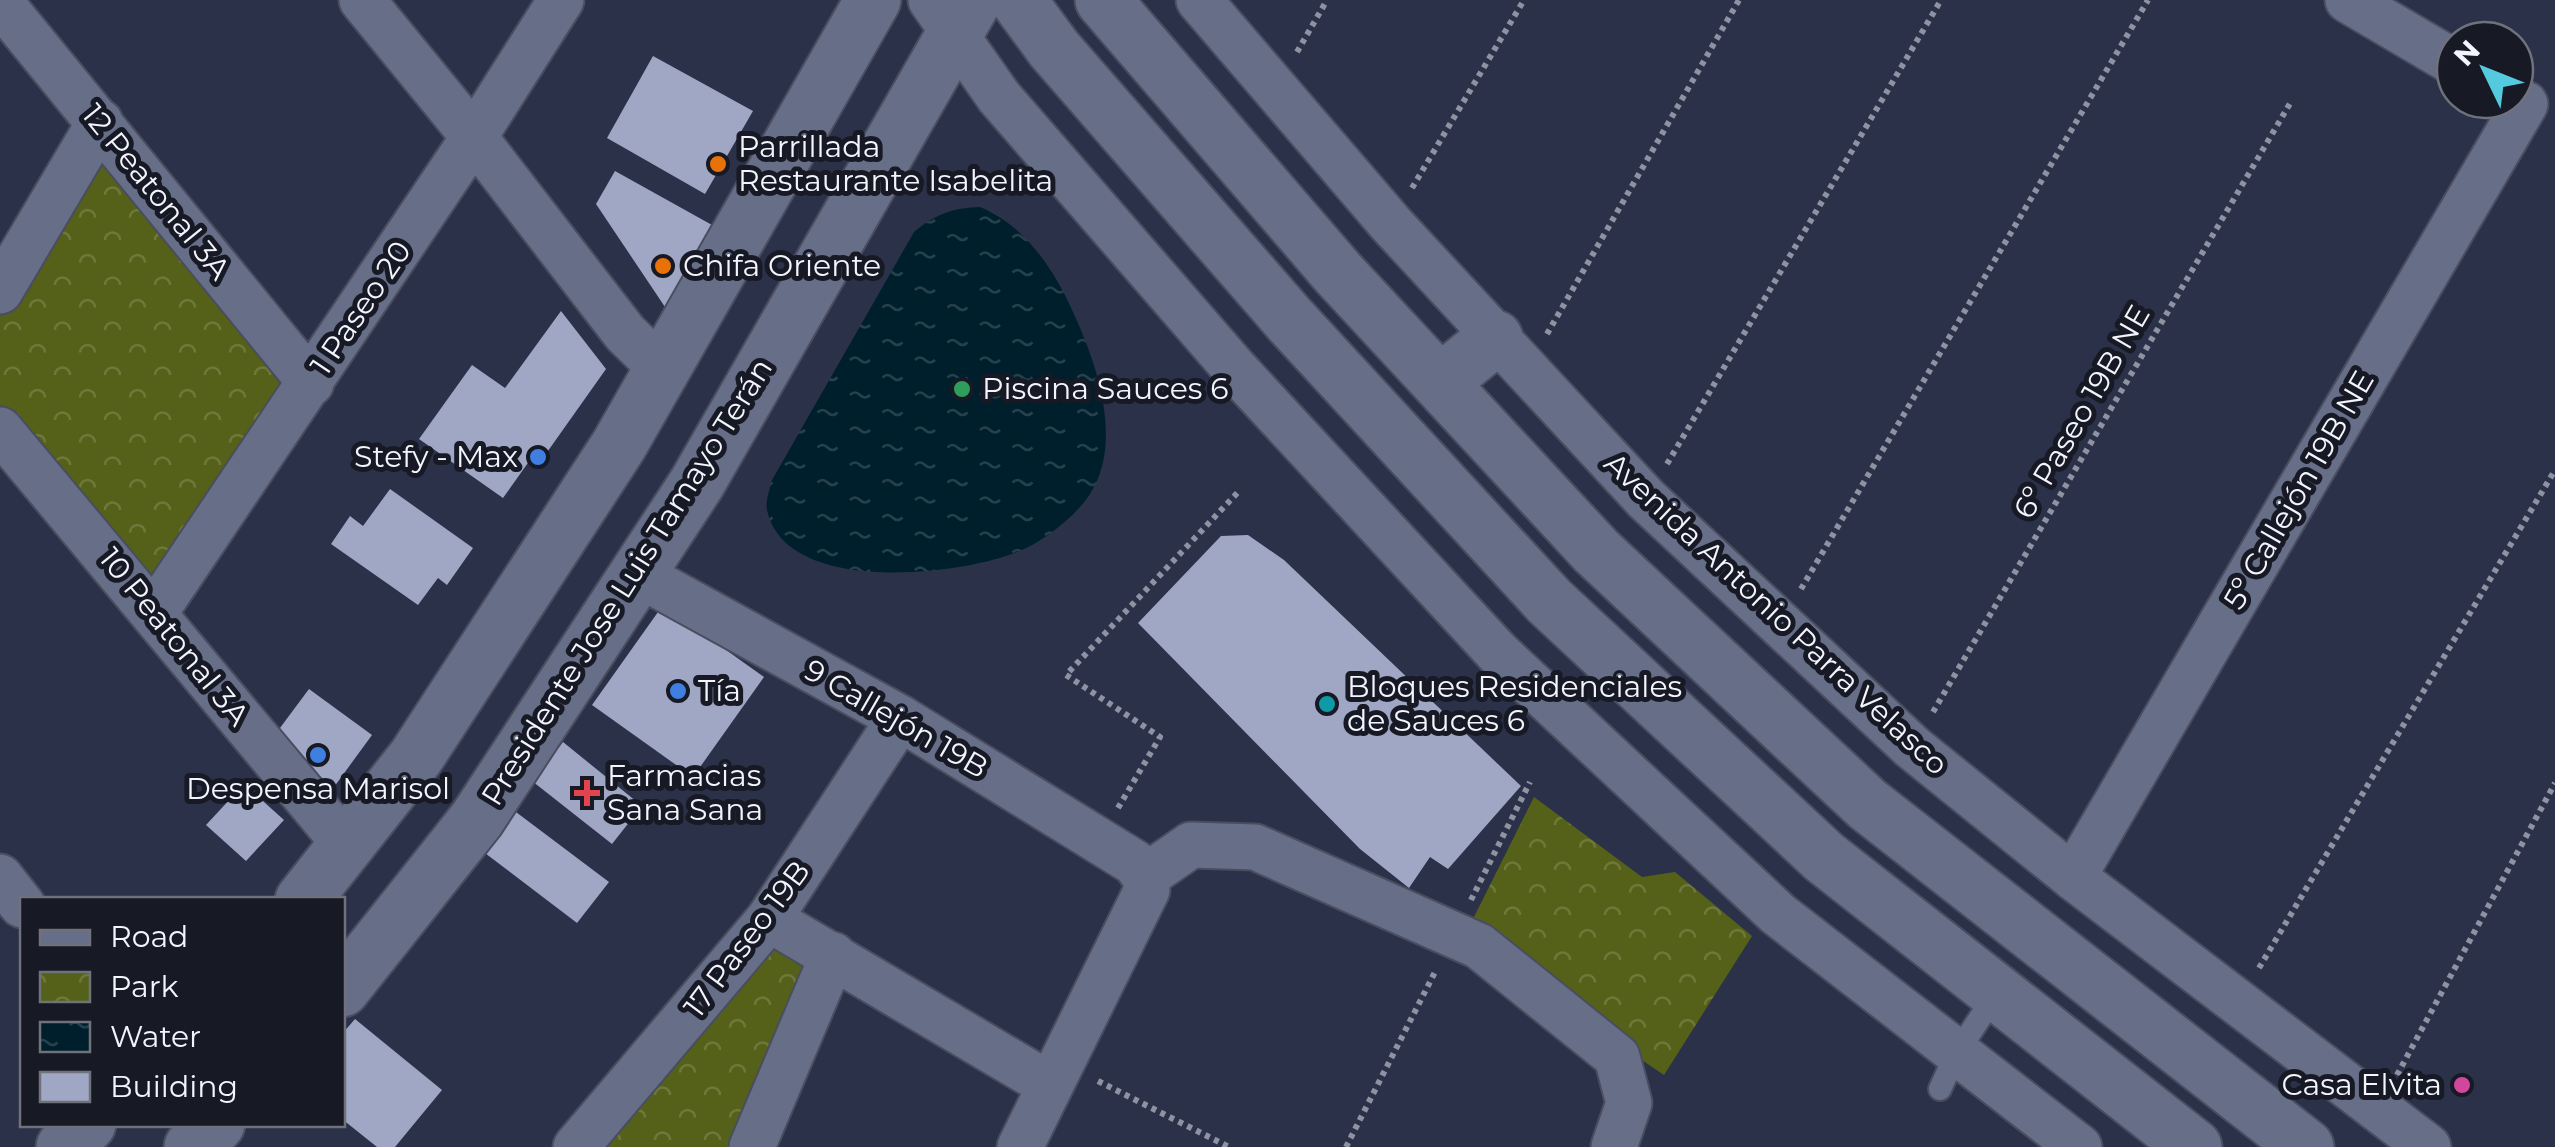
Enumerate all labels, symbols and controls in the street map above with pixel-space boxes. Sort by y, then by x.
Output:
north arrow [2435,20,2535,120]
text: N [2447,33,2487,73]
street label: 12 Peatonal 3A [74,96,239,287]
place label: Parrillada Restaurante Isabelita [738,128,1053,199]
marker: Parrillada Restaurante Isabelita [707,153,729,175]
street label: 1 Paseo 20 [302,234,419,382]
place label: Chifa Oriente [683,247,881,284]
marker: Chifa Oriente [652,255,674,277]
street label: 6º Paseo 19B NE [2005,298,2158,525]
street label: Presidente Jose Luis Tamayo Terán [473,351,780,812]
street label: 5º Callejón 19B NE [2215,364,2382,615]
place label: Piscina Sauces 6 [982,370,1229,407]
marker: Piscina Sauces 6 [951,378,973,400]
place label: Stefy - Max [354,438,518,475]
street label: Avenida Antonio Parra Velasco [1597,444,1956,783]
marker: Stefy - Max [527,446,549,468]
street label: 10 Peatonal 3A [91,540,258,733]
street label: 9 Callejón 19B [798,651,995,786]
place label: Bloques Residenciales de Sauces 6 [1347,668,1682,739]
place label: Tía [698,672,741,709]
marker: Tía [667,680,689,702]
marker: Bloques Residenciales de Sauces 6 [1316,693,1338,715]
marker: Despensa Marisol [307,744,329,766]
place label: Farmacias Sana Sana [607,757,763,828]
place label: Despensa Marisol [186,770,450,807]
marker: Farmacias Sana Sana [576,782,598,804]
street label: 17 Paseo 19B [676,853,817,1024]
legend [20,897,345,1127]
text: Road [110,918,188,955]
text: Park [110,968,179,1005]
text: Water [110,1018,201,1055]
place label: Casa Elvita [2282,1066,2442,1103]
text: Building [110,1068,238,1105]
marker: Casa Elvita [2451,1074,2473,1096]

